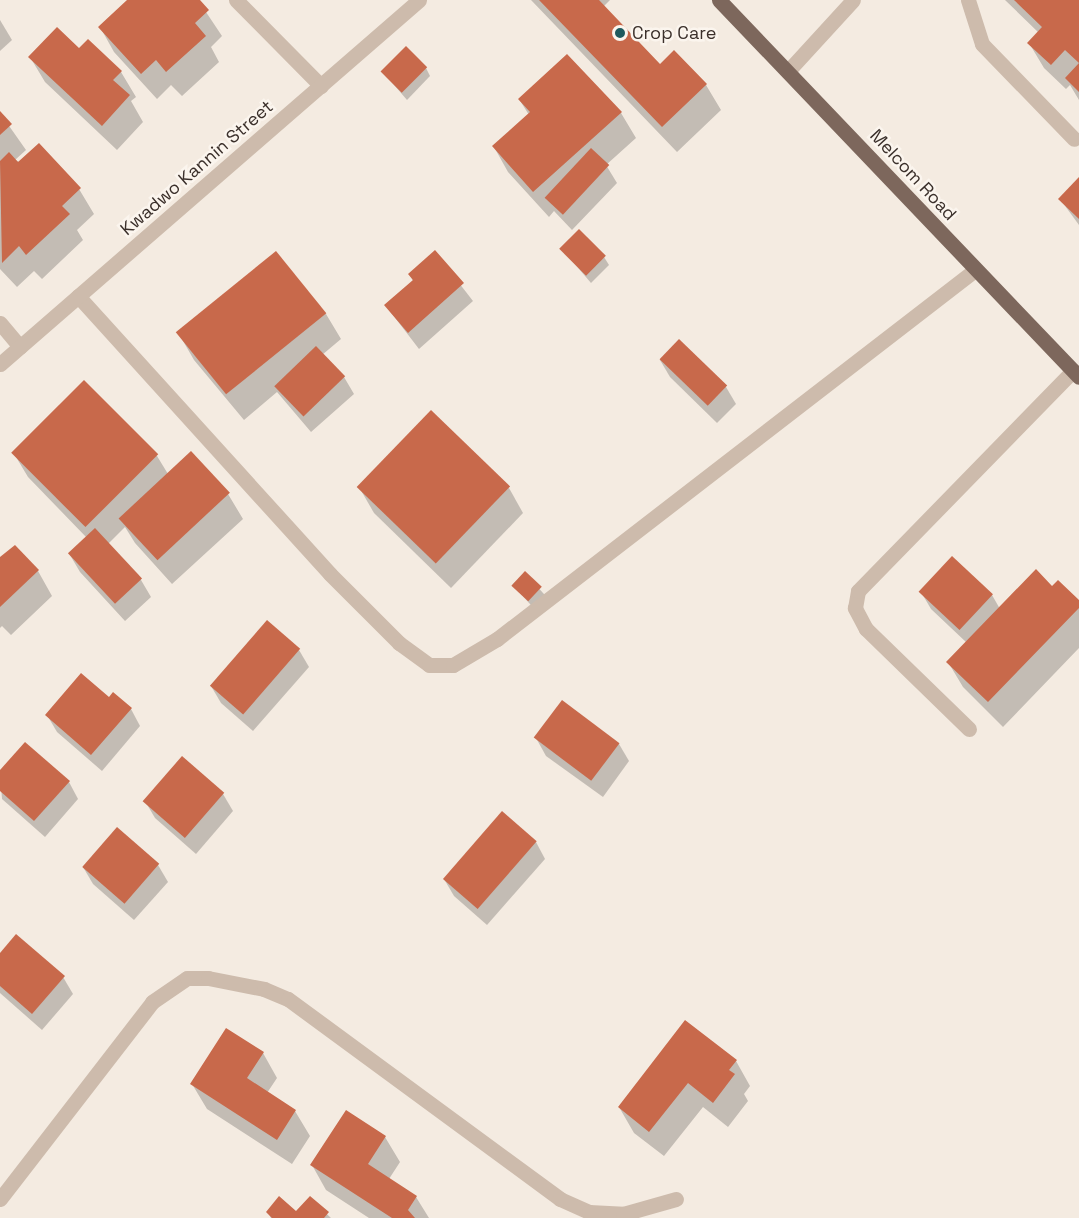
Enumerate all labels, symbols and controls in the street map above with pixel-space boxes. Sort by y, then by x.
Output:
place label: Crop Care [632,22,716,44]
marker: Crop Care [613,26,627,40]
street label: Kwadwo Kannin Street [116,96,278,240]
street label: Melcom Road [865,125,961,225]

